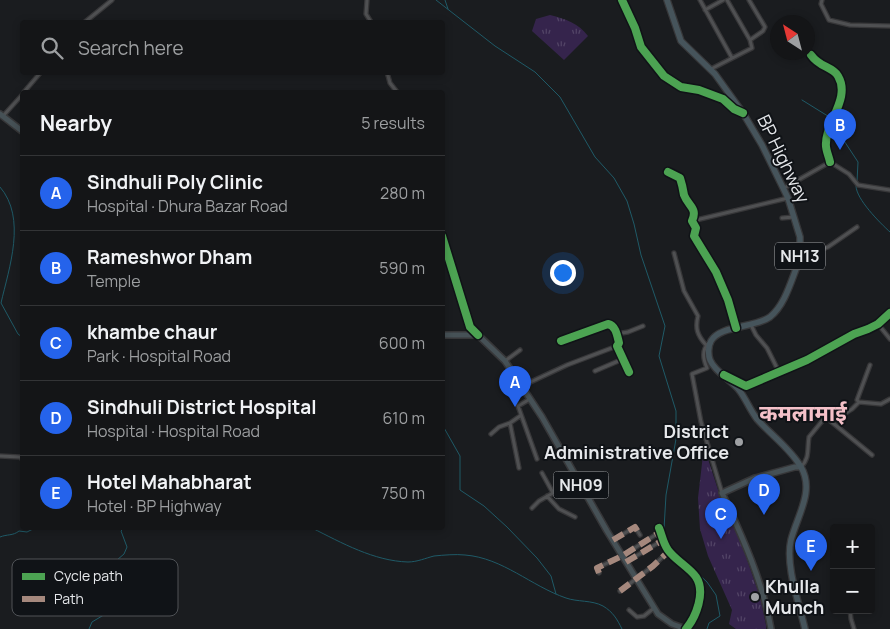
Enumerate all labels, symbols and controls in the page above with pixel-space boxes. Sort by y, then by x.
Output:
north arrow [770,15,815,60]
search box [20,20,445,75]
icon: search [38,34,66,62]
text: Search here [78,35,184,61]
text: Nearby [40,109,112,137]
pin: B [824,109,856,150]
street label: BP Highway [752,110,816,207]
text: 5 results [361,112,425,134]
text: Sindhuli Poly Clinic [87,169,263,195]
text: A [51,182,61,204]
text: 280 m [380,182,425,204]
text: Hospital · Dhura Bazar Road [87,195,288,217]
road number: NH13 [775,242,825,270]
text: Rameshwor Dham [87,244,252,270]
text: B [51,257,61,279]
text: 590 m [379,257,425,279]
your location [550,260,576,286]
text: Temple [87,270,141,292]
text: khambe chaur [87,319,217,345]
text: C [50,332,62,354]
text: 600 m [379,332,425,354]
text: Park · Hospital Road [87,345,231,367]
pin: A [499,366,531,407]
text: Sindhuli District Hospital [87,394,317,420]
district label: कमलामाई [759,398,848,428]
text: D [50,407,62,429]
text: 610 m [383,407,425,429]
place label: District Administrative Office [544,419,729,464]
text: Hospital · Hospital Road [87,420,260,442]
marker: District Administrative Office [733,436,745,448]
text: Hotel Mahabharat [87,469,252,495]
road number: NH09 [554,472,608,498]
pin: D [748,474,780,515]
text: E [51,482,61,504]
text: 750 m [381,482,425,504]
text: Hotel · BP Highway [87,495,222,517]
pin: C [705,498,737,539]
map controls [830,524,875,614]
button: + [830,524,875,569]
pin: E [795,530,827,571]
legend [12,559,178,616]
text: Cycle path [54,566,123,585]
button: − [830,569,875,614]
place label: Khulla Munch [765,574,824,619]
text: Path [54,589,84,608]
marker: Khulla Munch [749,591,761,603]

